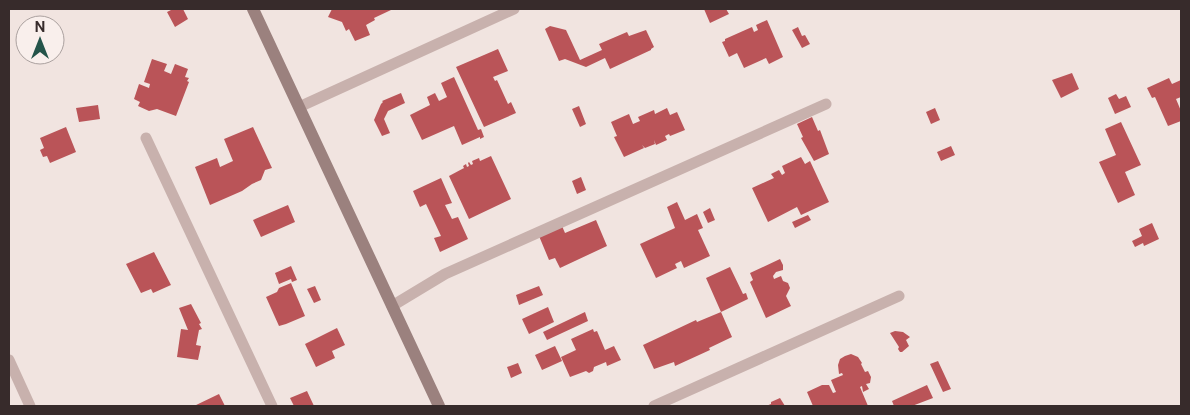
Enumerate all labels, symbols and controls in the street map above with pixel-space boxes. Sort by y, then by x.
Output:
north arrow [15,15,65,65]
text: N [35,19,45,35]

